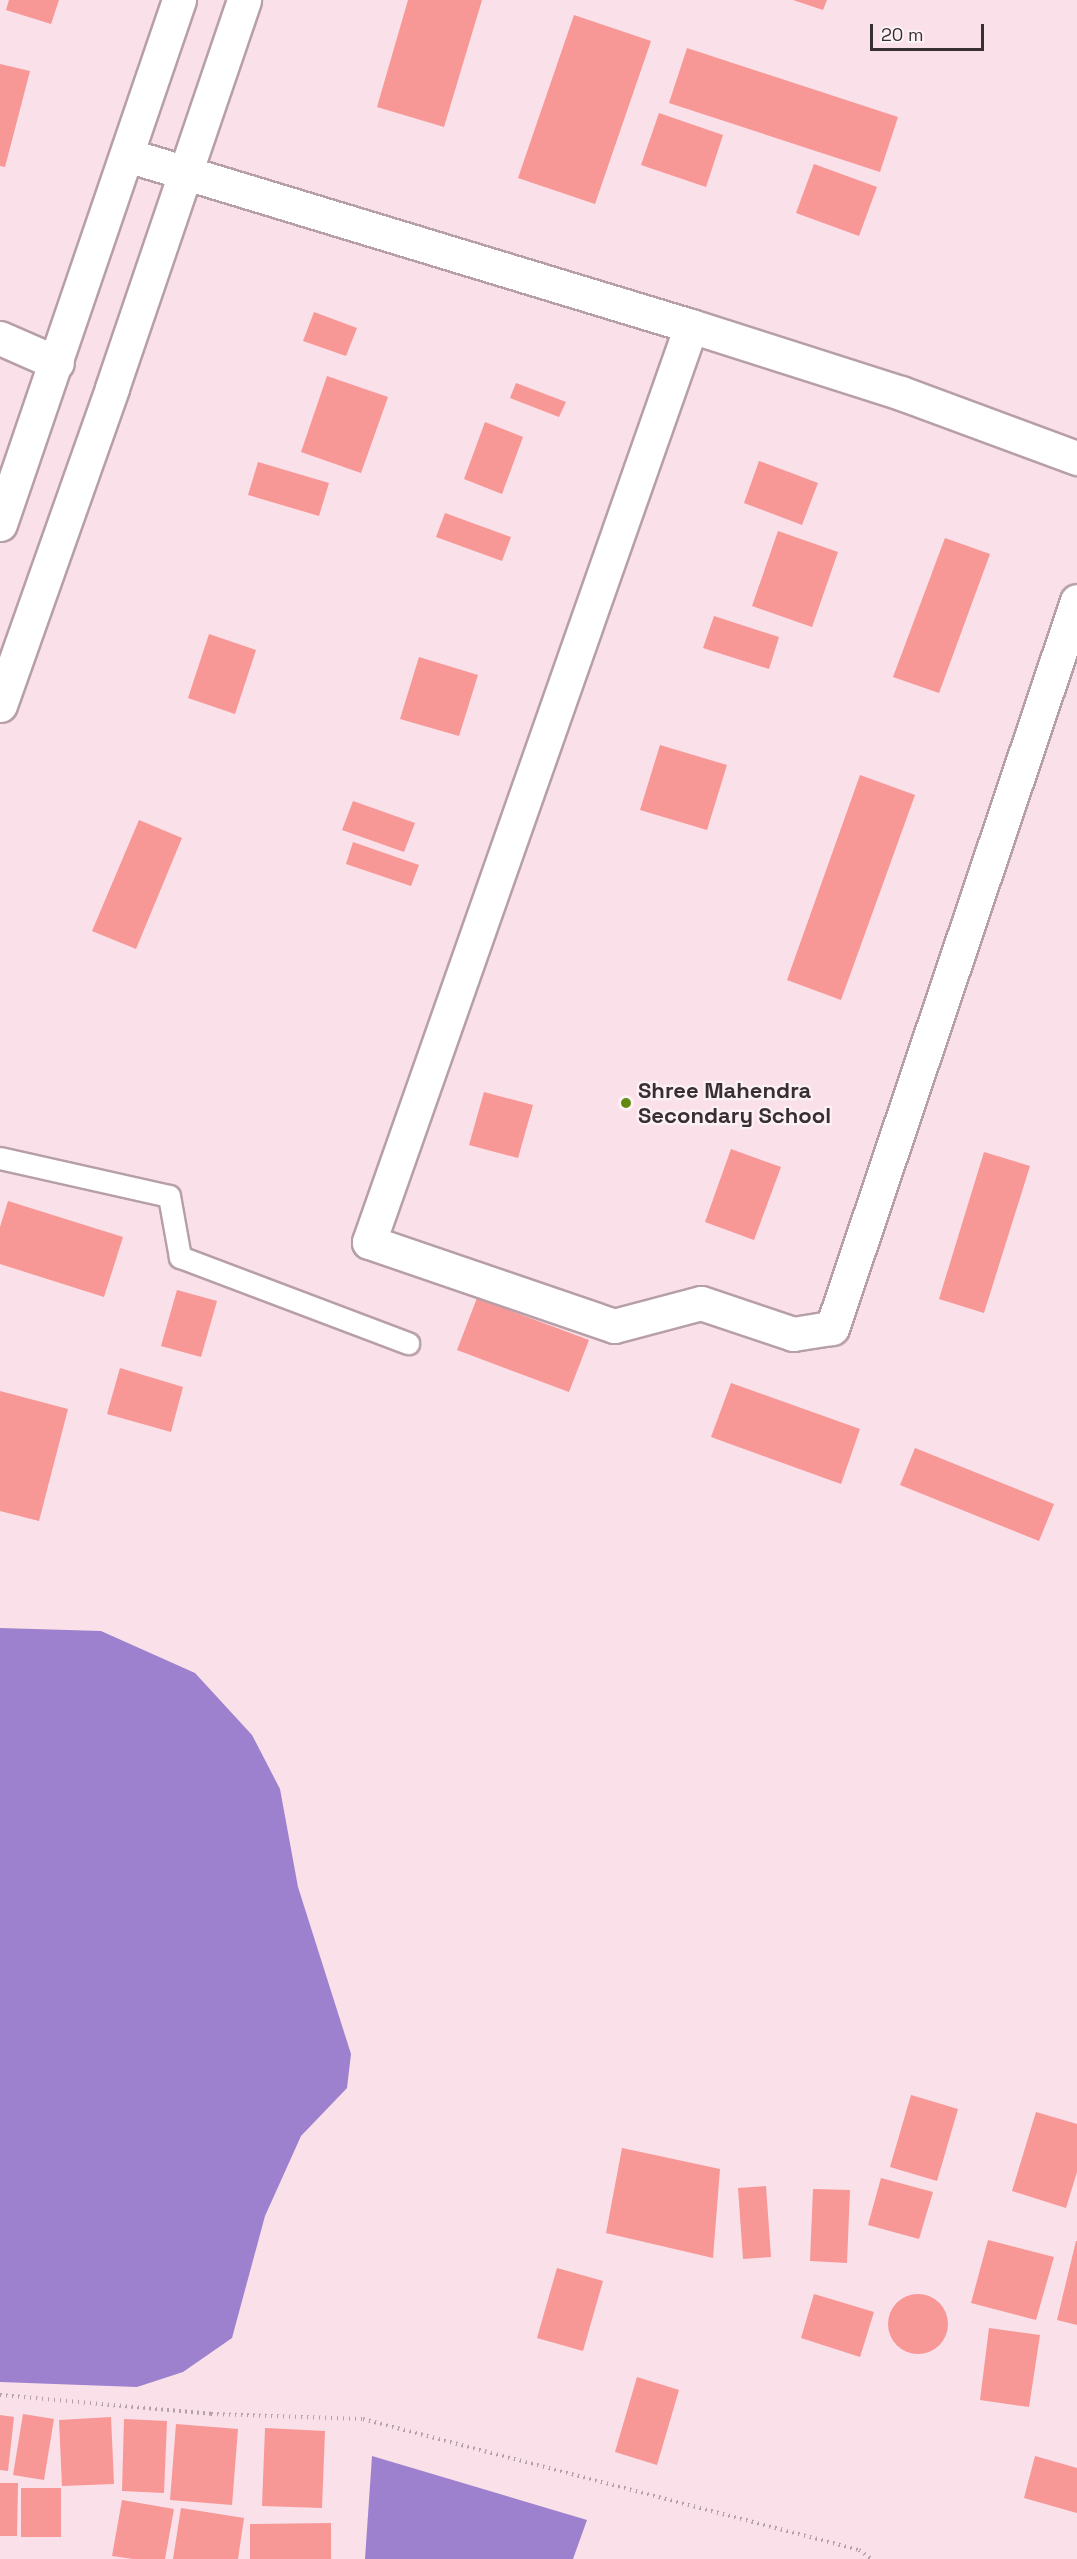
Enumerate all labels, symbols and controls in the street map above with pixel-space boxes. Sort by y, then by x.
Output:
scale bar [873,12,987,50]
text: 20 m [881,23,924,46]
place label: Shree Mahendra Secondary School [638,1077,831,1128]
marker: Shree Mahendra Secondary School [619,1096,633,1110]

